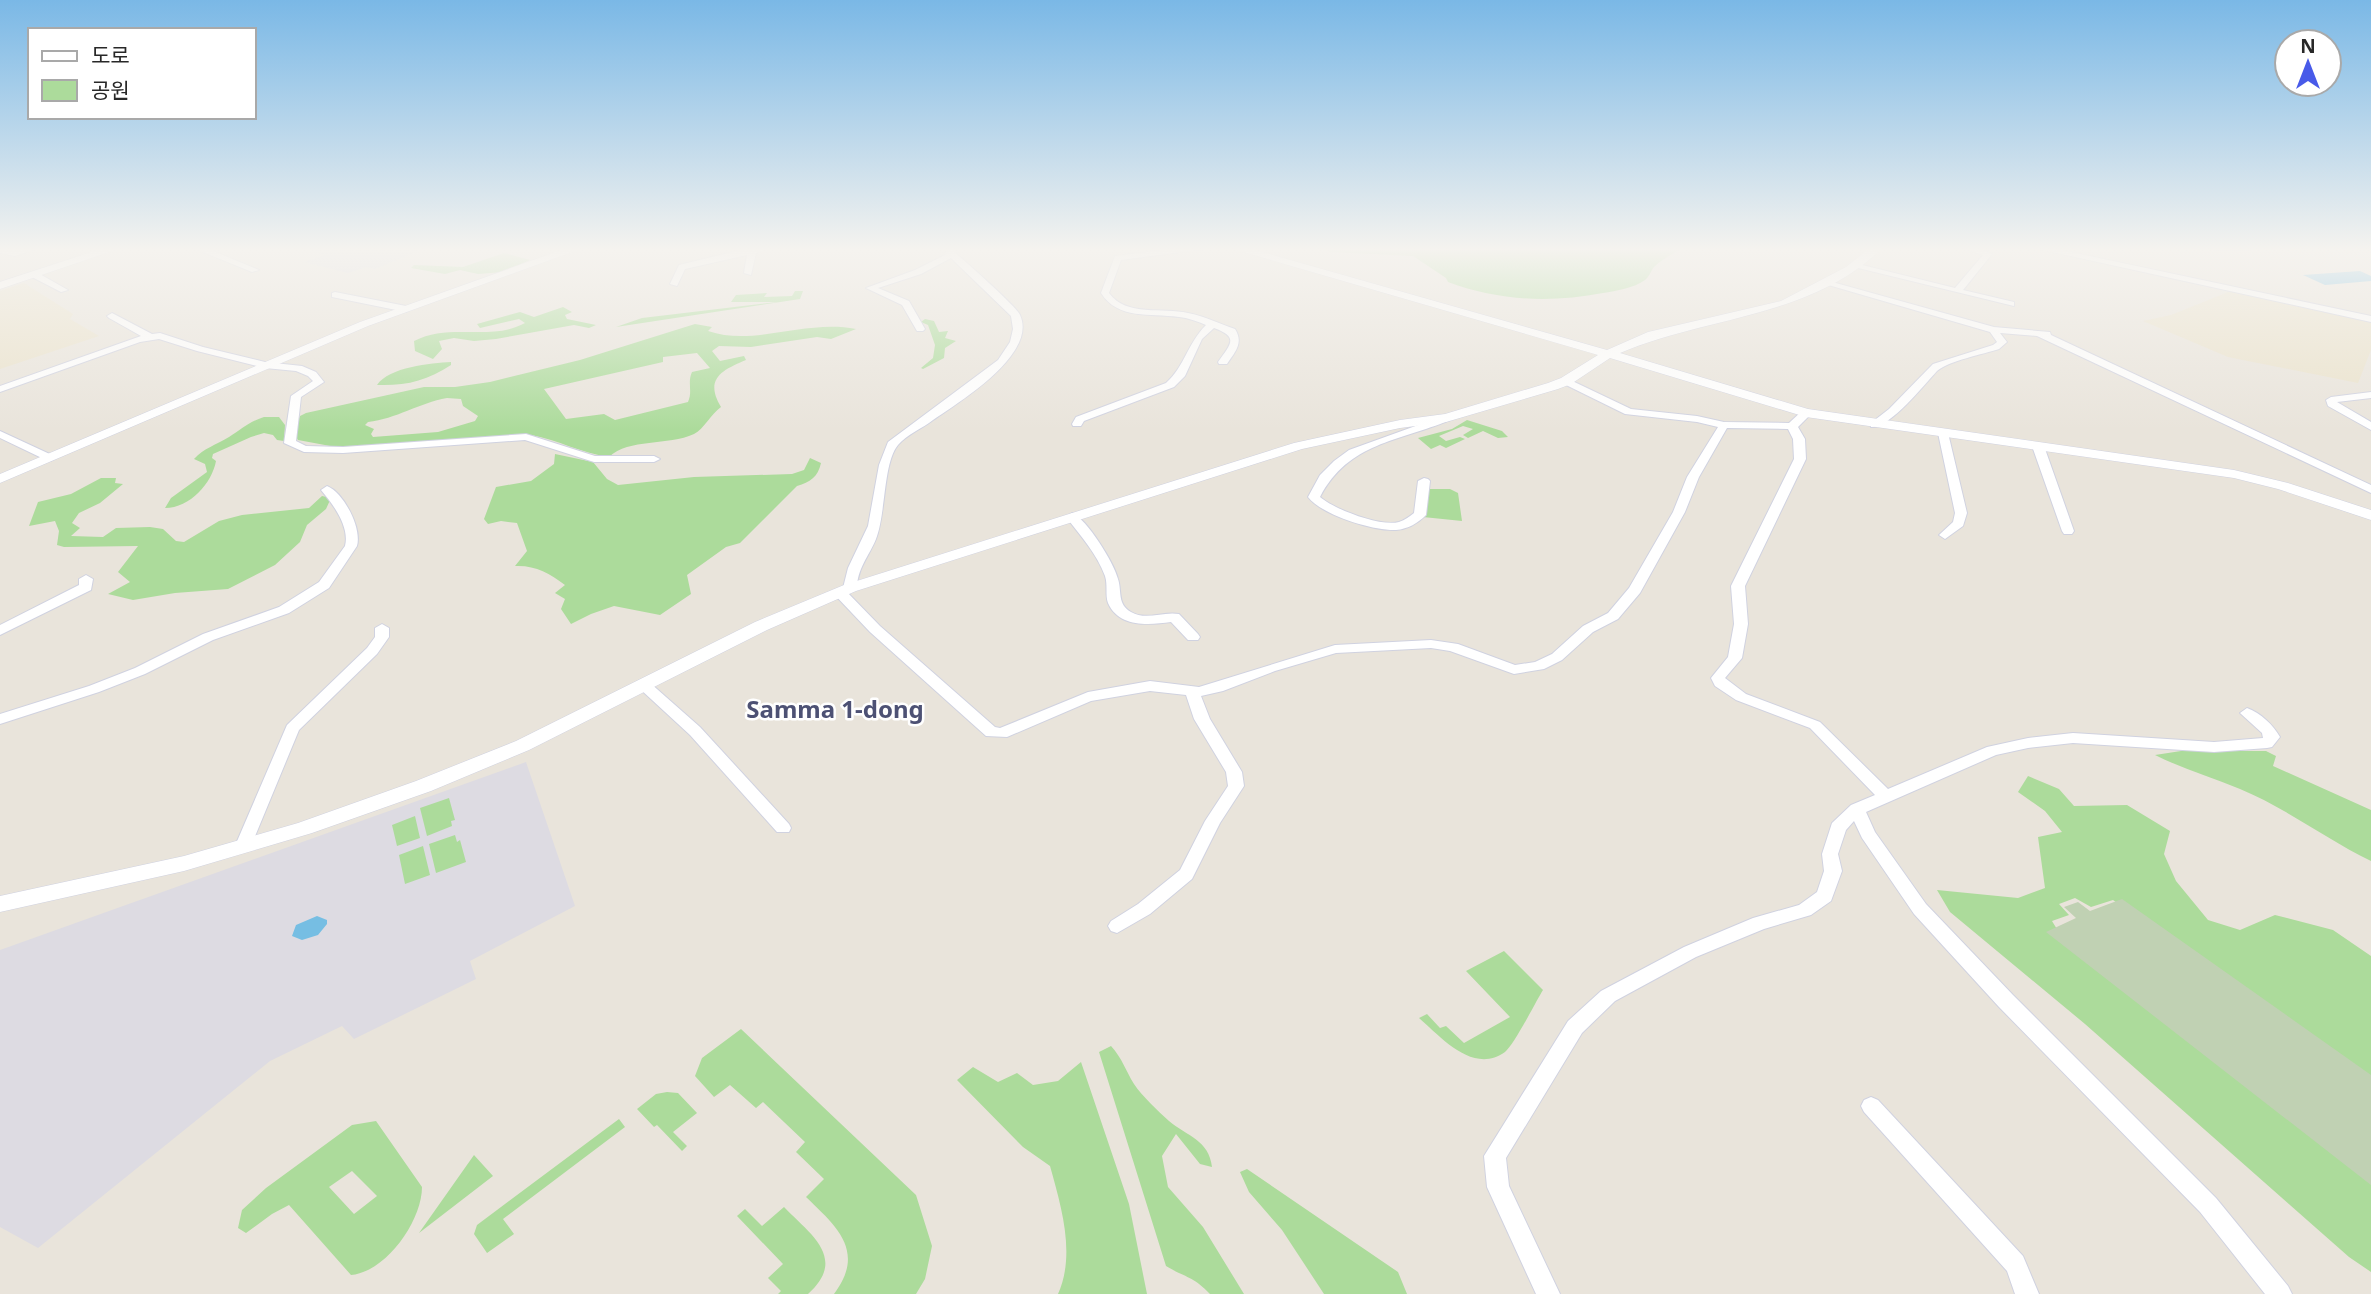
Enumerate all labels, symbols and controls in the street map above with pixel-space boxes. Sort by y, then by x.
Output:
legend [28,28,256,119]
north arrow [2273,28,2343,98]
text: N [2300,33,2316,59]
text: 도로 [91,41,130,69]
text: 공원 [91,76,130,104]
district label: Samma 1-dong [746,692,924,725]

